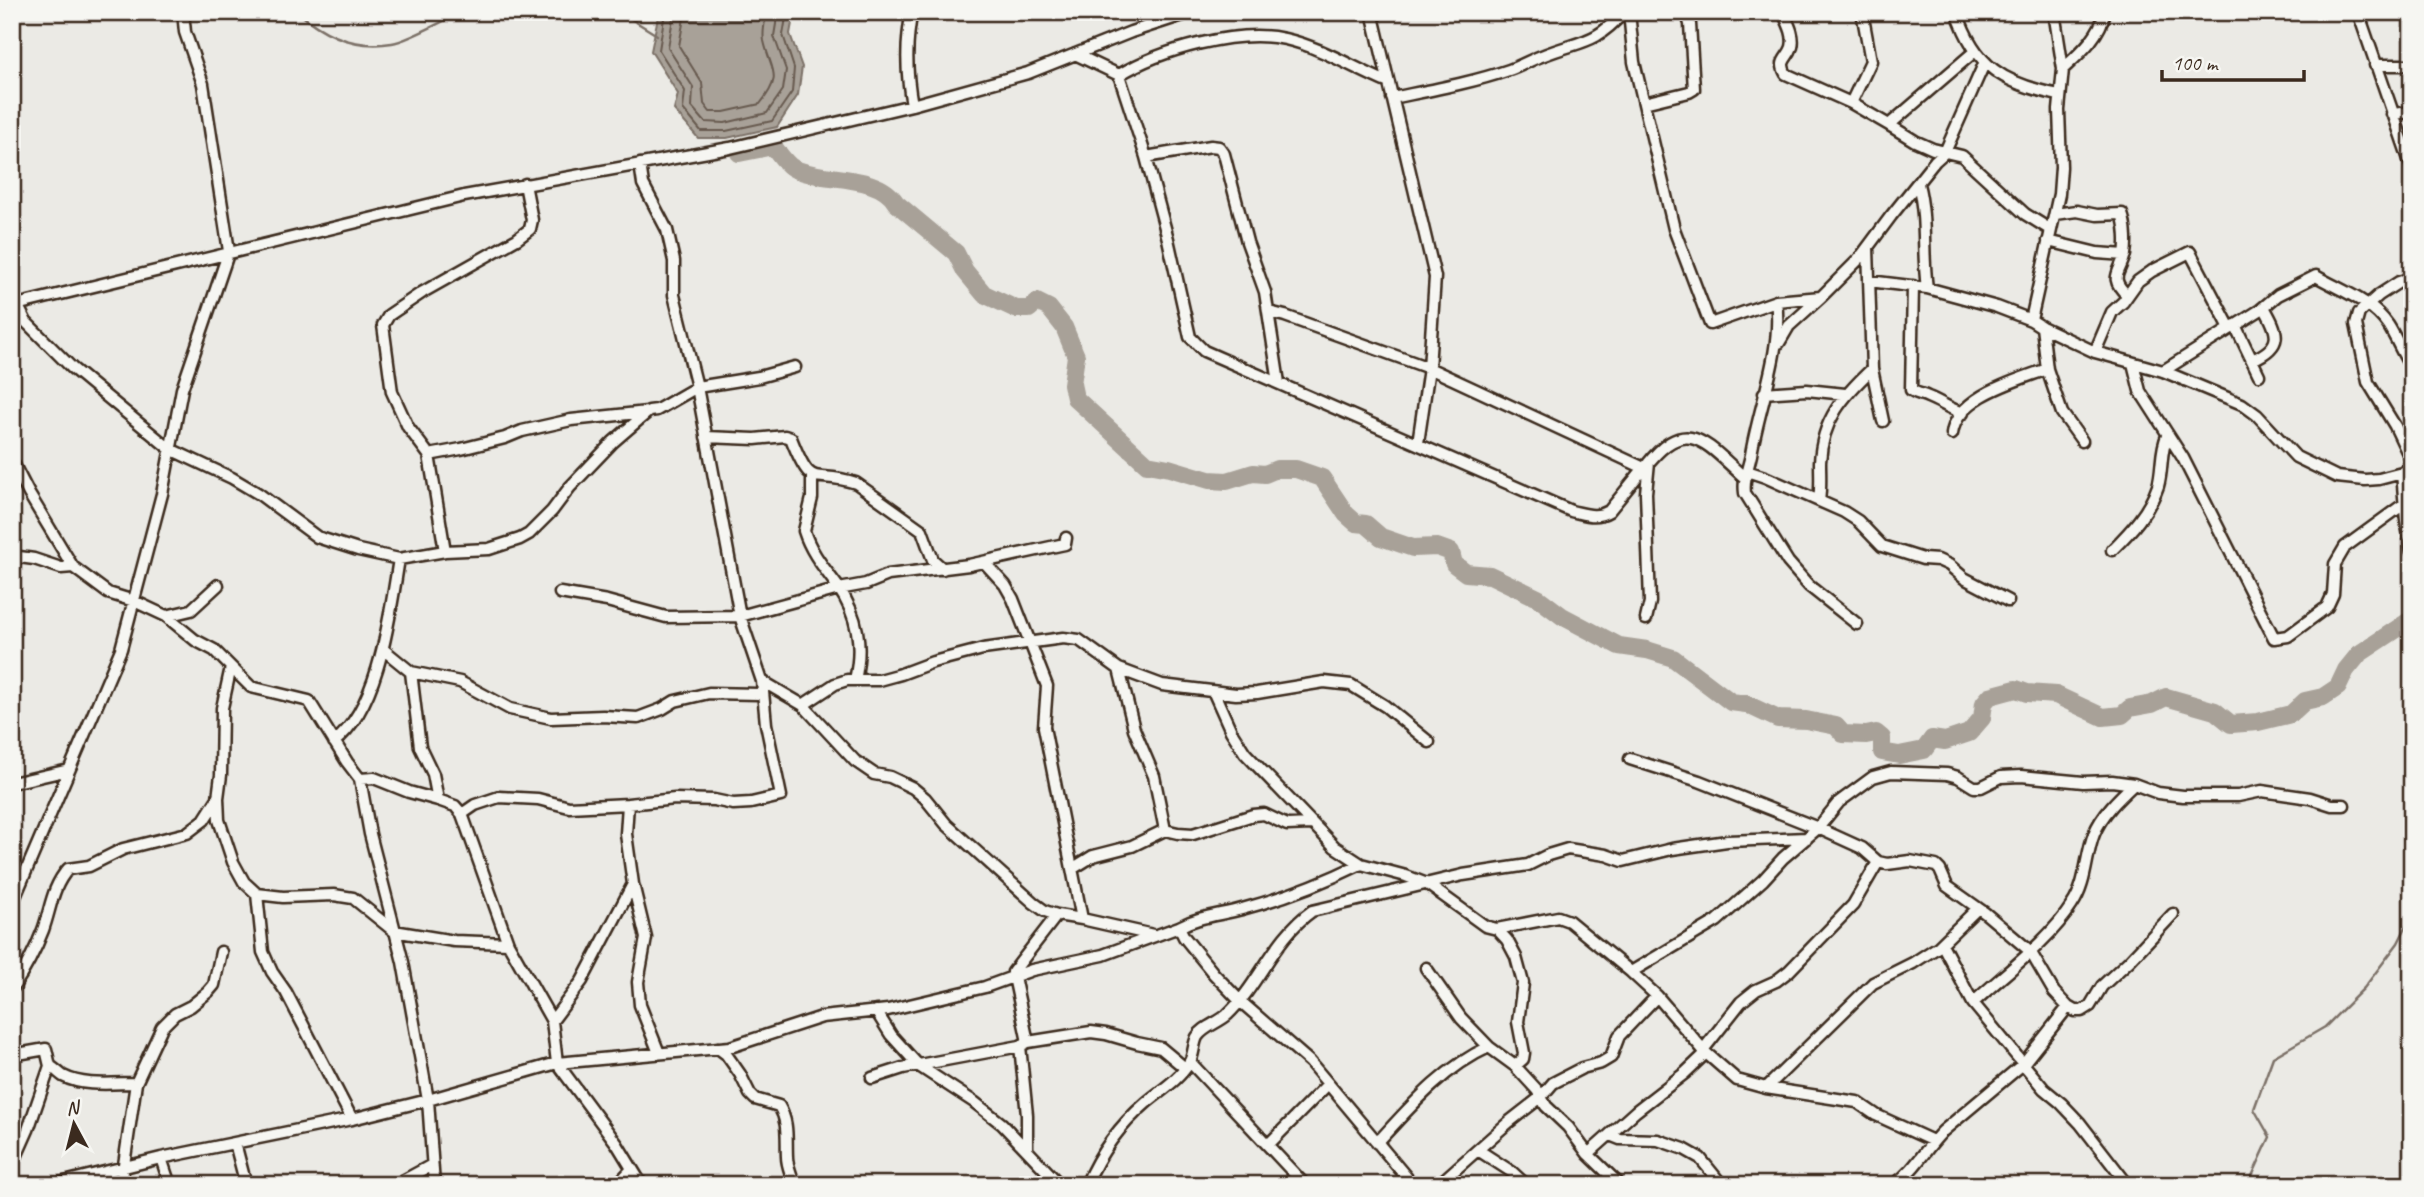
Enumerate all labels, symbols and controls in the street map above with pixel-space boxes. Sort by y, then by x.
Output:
scale bar [2162,38,2303,82]
text: 100 m [2172,50,2219,76]
north arrow [38,1088,108,1158]
text: N [65,1095,83,1121]

